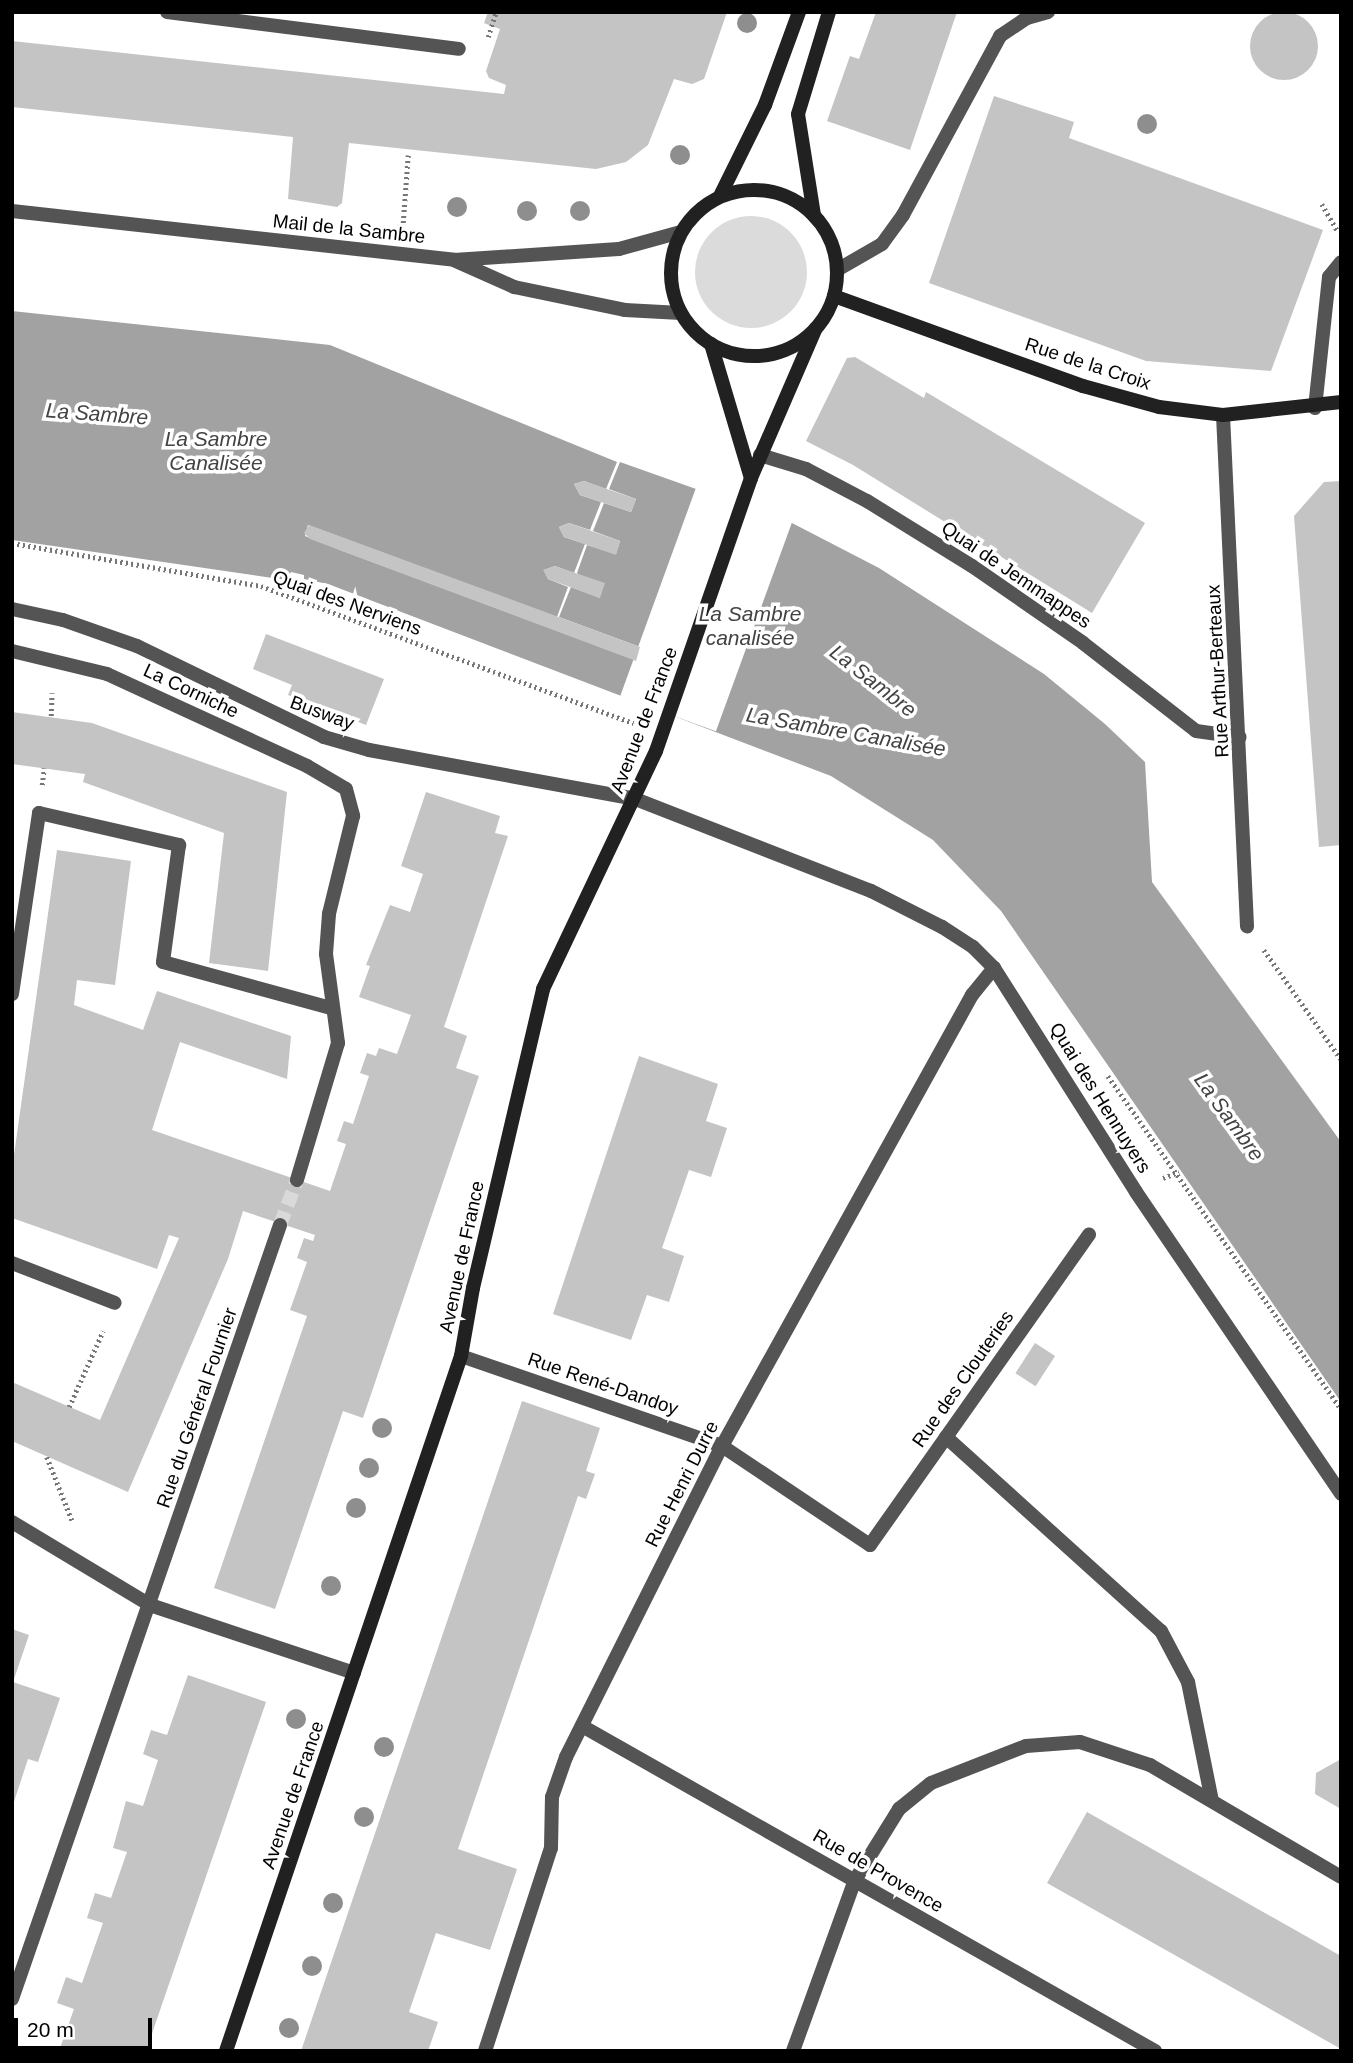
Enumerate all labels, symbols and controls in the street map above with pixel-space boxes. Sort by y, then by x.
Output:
street label: Mail de la Sambre [272,210,426,248]
street label: Rue de la Croix [1022,333,1154,395]
water label: La Sambre [45,398,149,430]
water label: La Sambre Canalisée [165,426,267,476]
street label: Quai de Jemmappes [937,517,1095,633]
street label: Quai des Nerviens [270,566,424,640]
street label: Rue Arthur-Berteaux [1202,583,1234,759]
water label: La Sambre canalisée [699,601,801,651]
water label: La Sambre [825,639,921,723]
street label: Avenue de France [606,644,682,796]
street label: La Corniche [140,659,242,723]
street label: Busway [287,691,357,735]
water label: La Sambre Canalisée [744,702,948,762]
street label: Quai des Hennuyers [1044,1019,1156,1177]
water label: La Sambre [1189,1068,1269,1166]
street label: Avenue de France [435,1179,489,1335]
street label: Rue du Général Fournier [152,1305,242,1511]
street label: Rue des Clouteries [907,1306,1019,1452]
street label: Rue René-Dandoy [525,1348,681,1420]
street label: Rue Henri Durre [640,1417,724,1551]
street label: Avenue de France [257,1718,329,1872]
street label: Rue de Provence [809,1824,947,1918]
scale bar [18,2004,156,2048]
text: 20 m [27,2018,74,2041]

